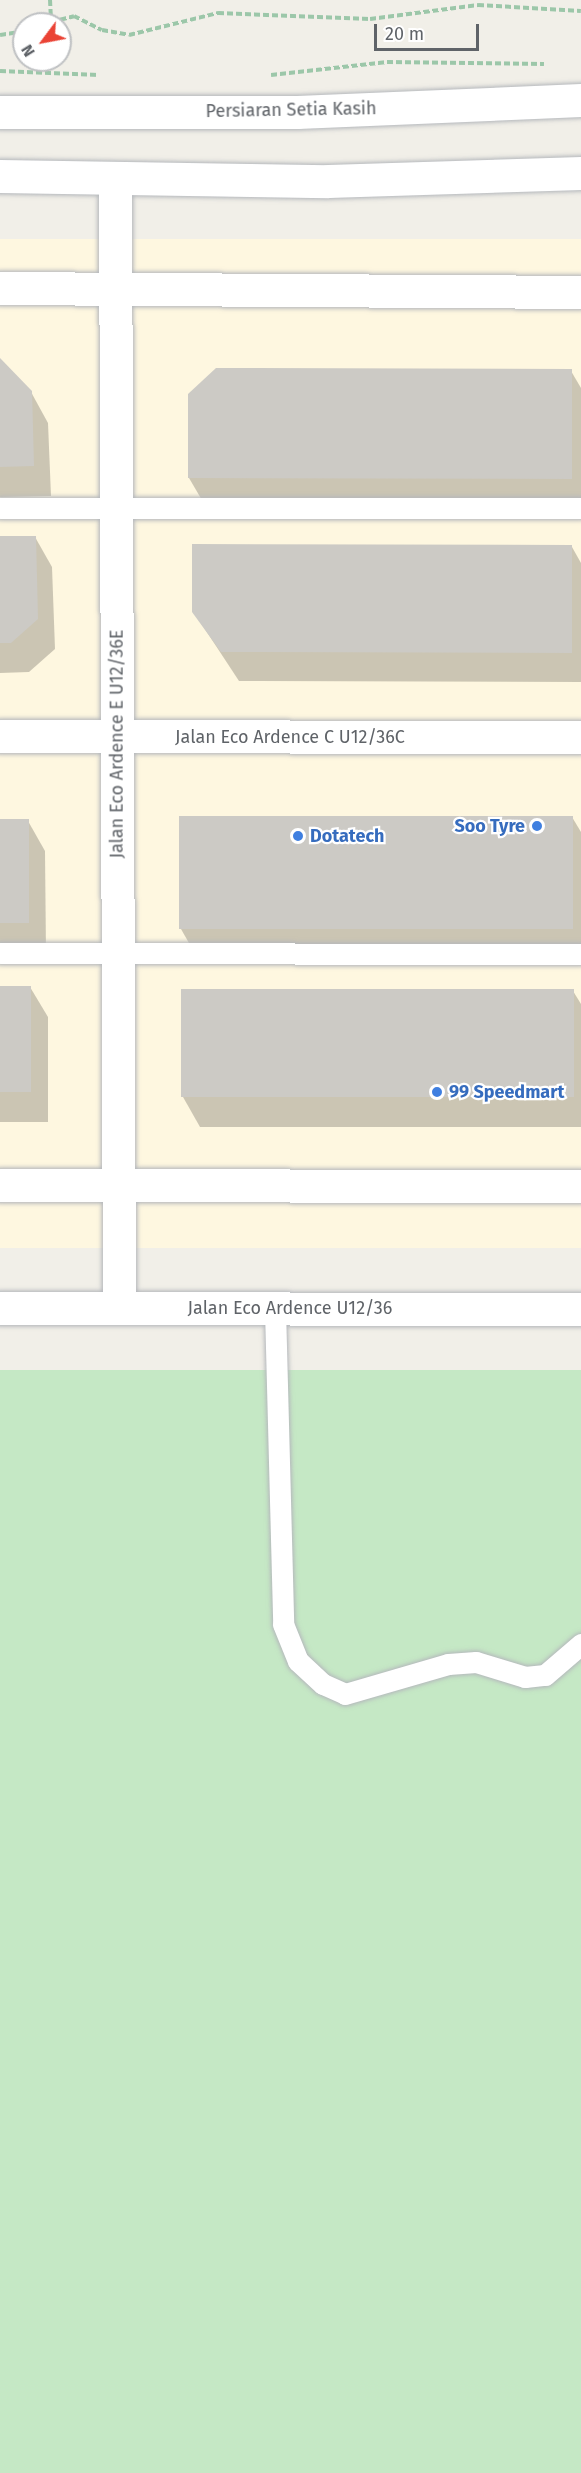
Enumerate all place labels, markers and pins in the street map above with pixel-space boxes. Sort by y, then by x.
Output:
place label: Soo Tyre [454,815,525,837]
marker: Soo Tyre [530,819,544,833]
place label: Dotatech [310,825,384,847]
marker: Dotatech [291,829,305,843]
place label: 99 Speedmart [449,1081,564,1103]
marker: 99 Speedmart [430,1085,444,1099]

